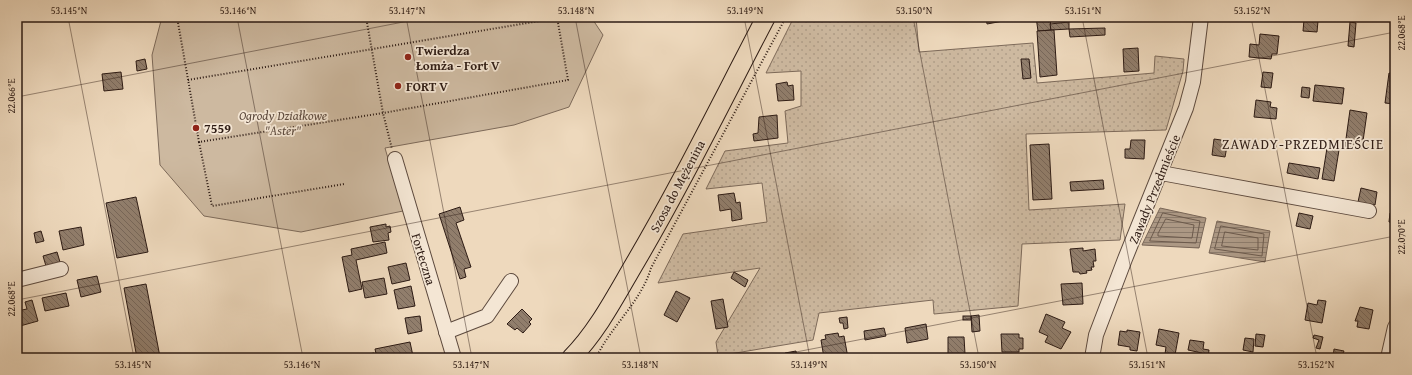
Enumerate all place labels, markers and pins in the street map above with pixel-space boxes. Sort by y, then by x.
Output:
place label: Twierdza Łomża - Fort V [416,41,500,75]
marker: Twierdza Łomża - Fort V [403,52,413,62]
place label: FORT V [406,77,448,96]
marker: FORT V [393,81,403,91]
place label: 7559 [204,119,231,138]
marker: 7559 [191,123,201,133]

